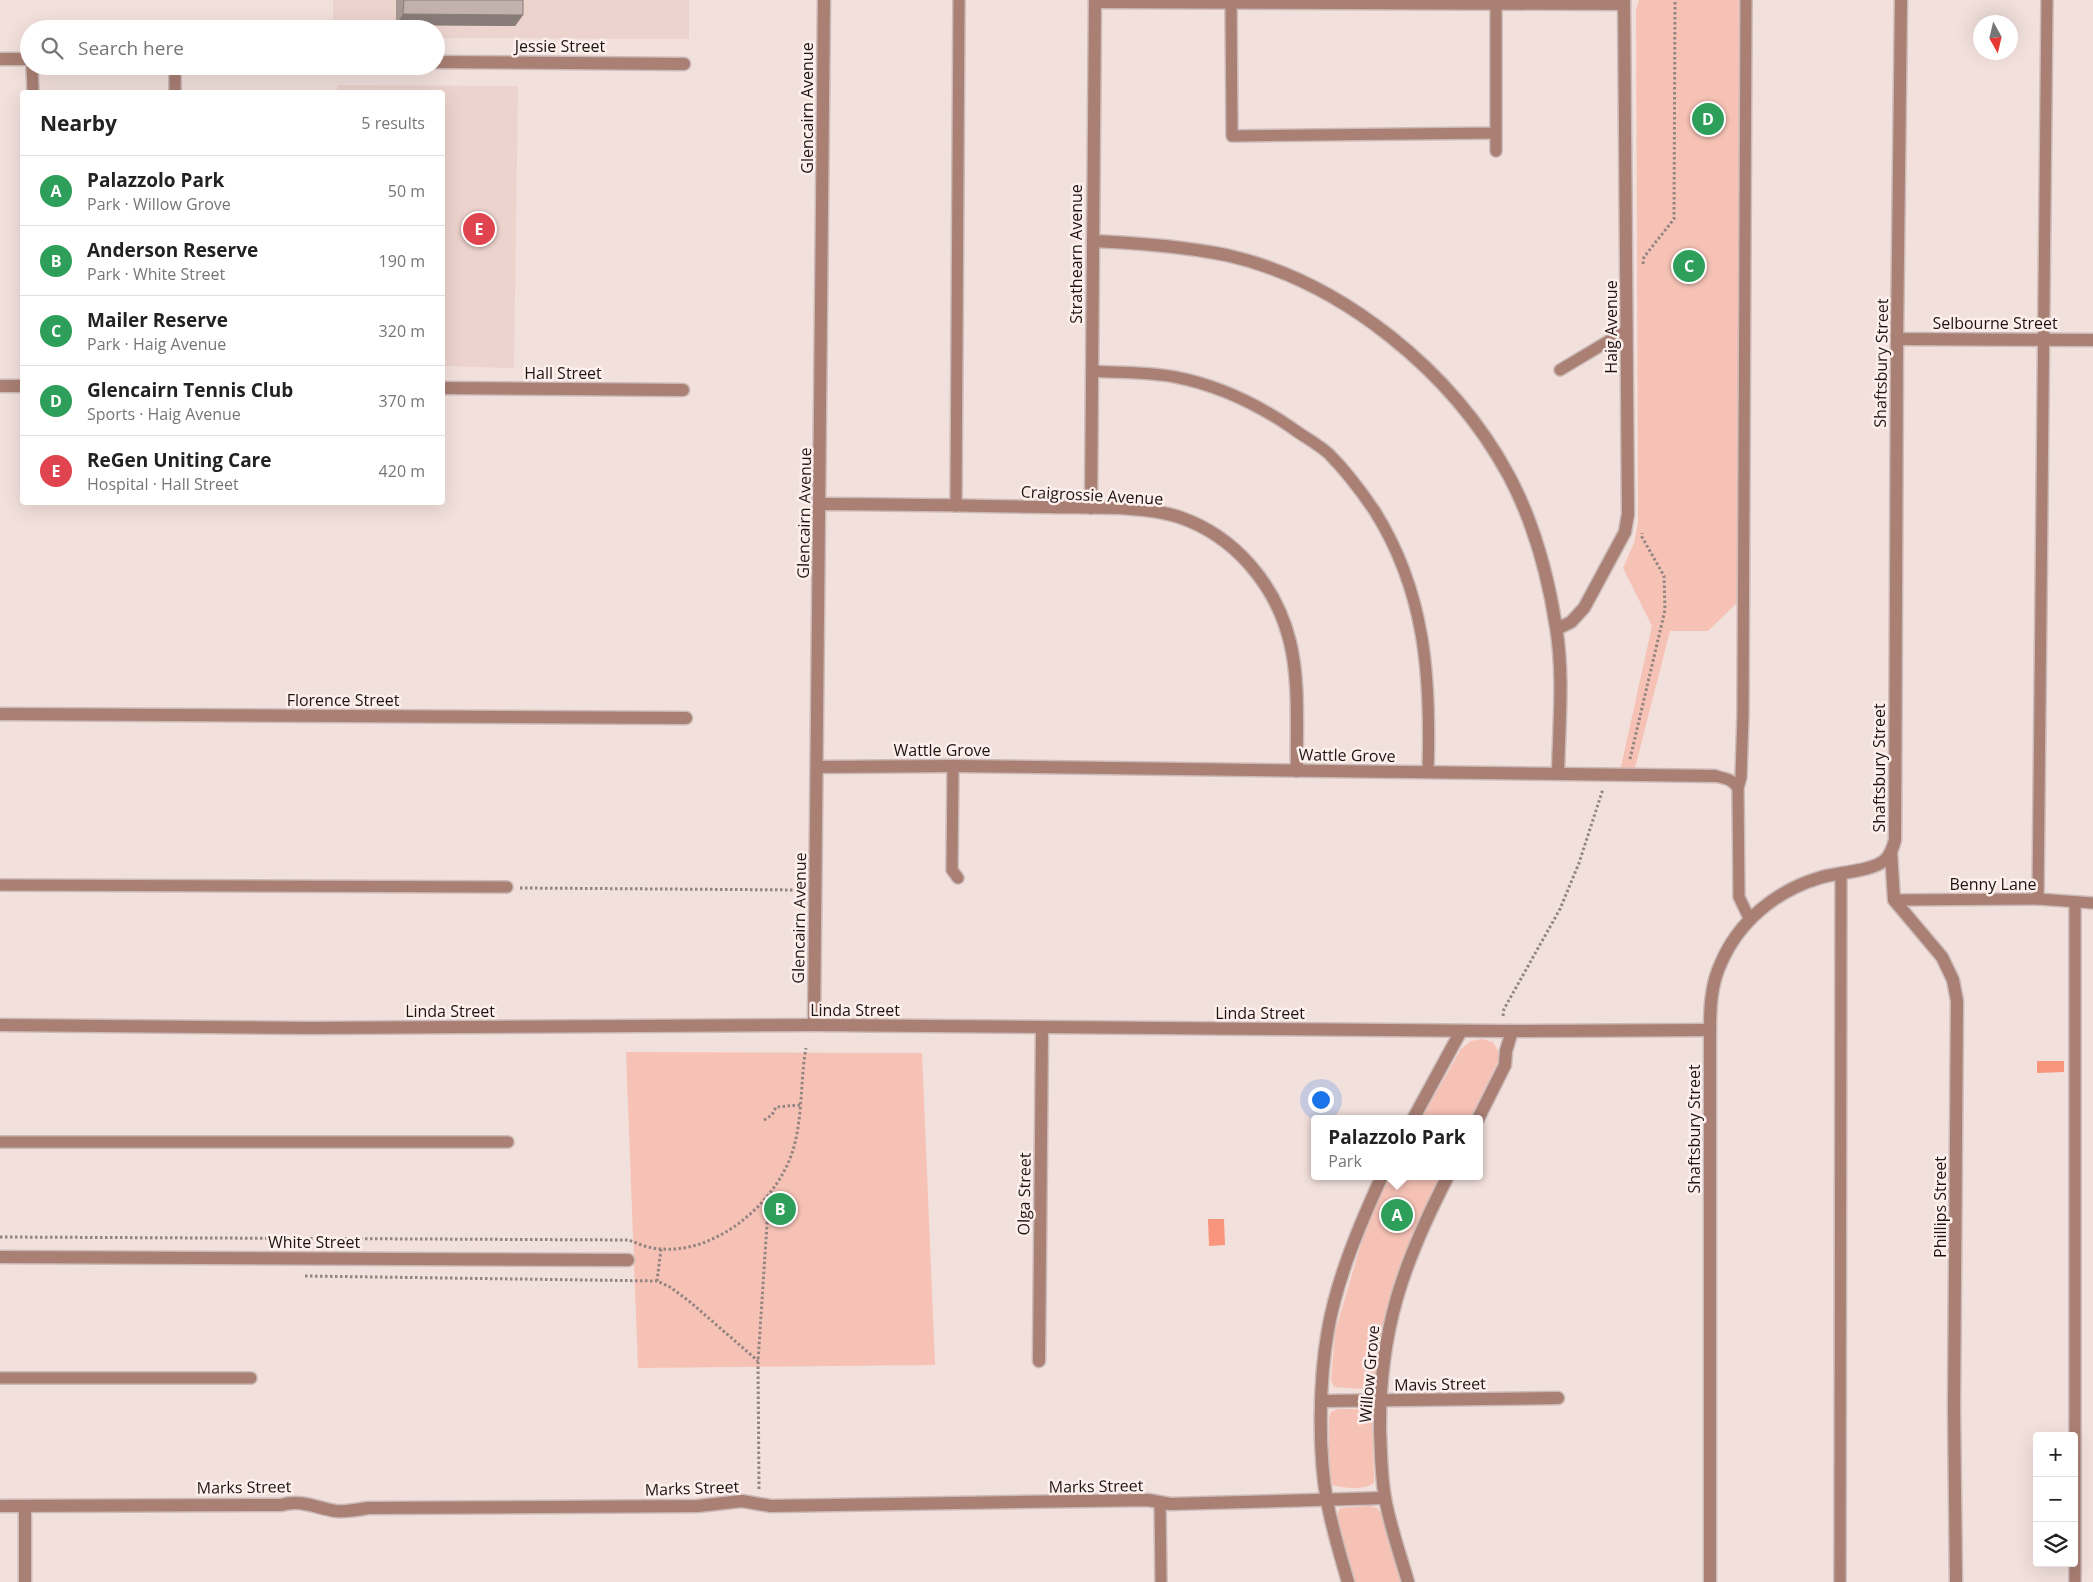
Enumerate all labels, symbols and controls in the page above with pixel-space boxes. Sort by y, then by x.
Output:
north arrow [1973,15,2018,60]
search box [20,20,445,75]
icon: search [38,34,66,62]
text: Search here [78,35,184,61]
street label: Jessie Street [513,35,605,57]
street label: Glencairn Avenue [796,42,818,174]
pin: D [1692,100,1724,138]
text: Nearby [40,109,117,137]
text: 5 results [361,112,425,134]
text: Palazzolo Park [87,167,224,193]
text: A [50,180,62,202]
text: 50 m [388,180,425,202]
street label: Strathearn Avenue [1065,184,1087,324]
text: Park · Willow Grove [87,193,231,215]
pin: E [463,210,495,248]
text: Anderson Reserve [87,237,258,263]
pin: C [1673,247,1705,285]
text: B [51,250,61,272]
text: 190 m [379,250,425,272]
text: Park · White Street [87,263,225,285]
street label: Haig Avenue [1600,280,1622,374]
street label: Shaftsbury Street [1869,298,1893,428]
text: Mailer Reserve [87,307,228,333]
street label: Selbourne Street [1932,312,2058,334]
text: C [51,320,61,342]
text: 320 m [379,320,425,342]
text: Park · Haig Avenue [87,333,226,355]
street label: Hall Street [524,362,602,384]
text: Glencairn Tennis Club [87,377,293,403]
text: D [50,390,62,412]
text: 370 m [379,390,425,412]
text: Sports · Haig Avenue [87,403,241,425]
text: ReGen Uniting Care [87,447,271,473]
street label: Glencairn Avenue [792,447,816,579]
text: E [52,460,60,482]
text: 420 m [379,460,425,482]
text: Hospital · Hall Street [87,473,239,495]
street label: Craigrossie Avenue [1020,480,1164,510]
street label: Florence Street [287,689,400,711]
street label: Shaftsbury Street [1868,703,1890,833]
street label: Wattle Grove [893,739,991,761]
street label: Wattle Grove [1298,743,1396,767]
street label: Glencairn Avenue [787,852,811,984]
street label: Benny Lane [1949,873,2037,895]
street label: Linda Street [810,999,900,1021]
street label: Linda Street [405,1000,495,1022]
street label: Linda Street [1215,1002,1305,1024]
street label: Shaftsbury Street [1683,1064,1705,1194]
your location [1308,1087,1334,1113]
popup [1311,1115,1483,1180]
text: Palazzolo Park [1328,1124,1466,1150]
text: Park [1328,1150,1362,1172]
street label: Olga Street [1012,1152,1036,1236]
street label: Phillips Street [1929,1156,1951,1258]
pin: B [764,1190,796,1228]
pin: A [1381,1196,1413,1234]
street label: White Street [268,1231,360,1253]
street label: Willow Grove [1354,1324,1384,1424]
street label: Mavis Street [1394,1372,1486,1396]
map controls [2033,1432,2078,1567]
button: + [2033,1432,2078,1477]
street label: Marks Street [1048,1474,1144,1498]
street label: Marks Street [196,1475,292,1499]
street label: Marks Street [644,1475,740,1501]
button: − [2033,1477,2078,1522]
button: layers [2033,1522,2078,1567]

